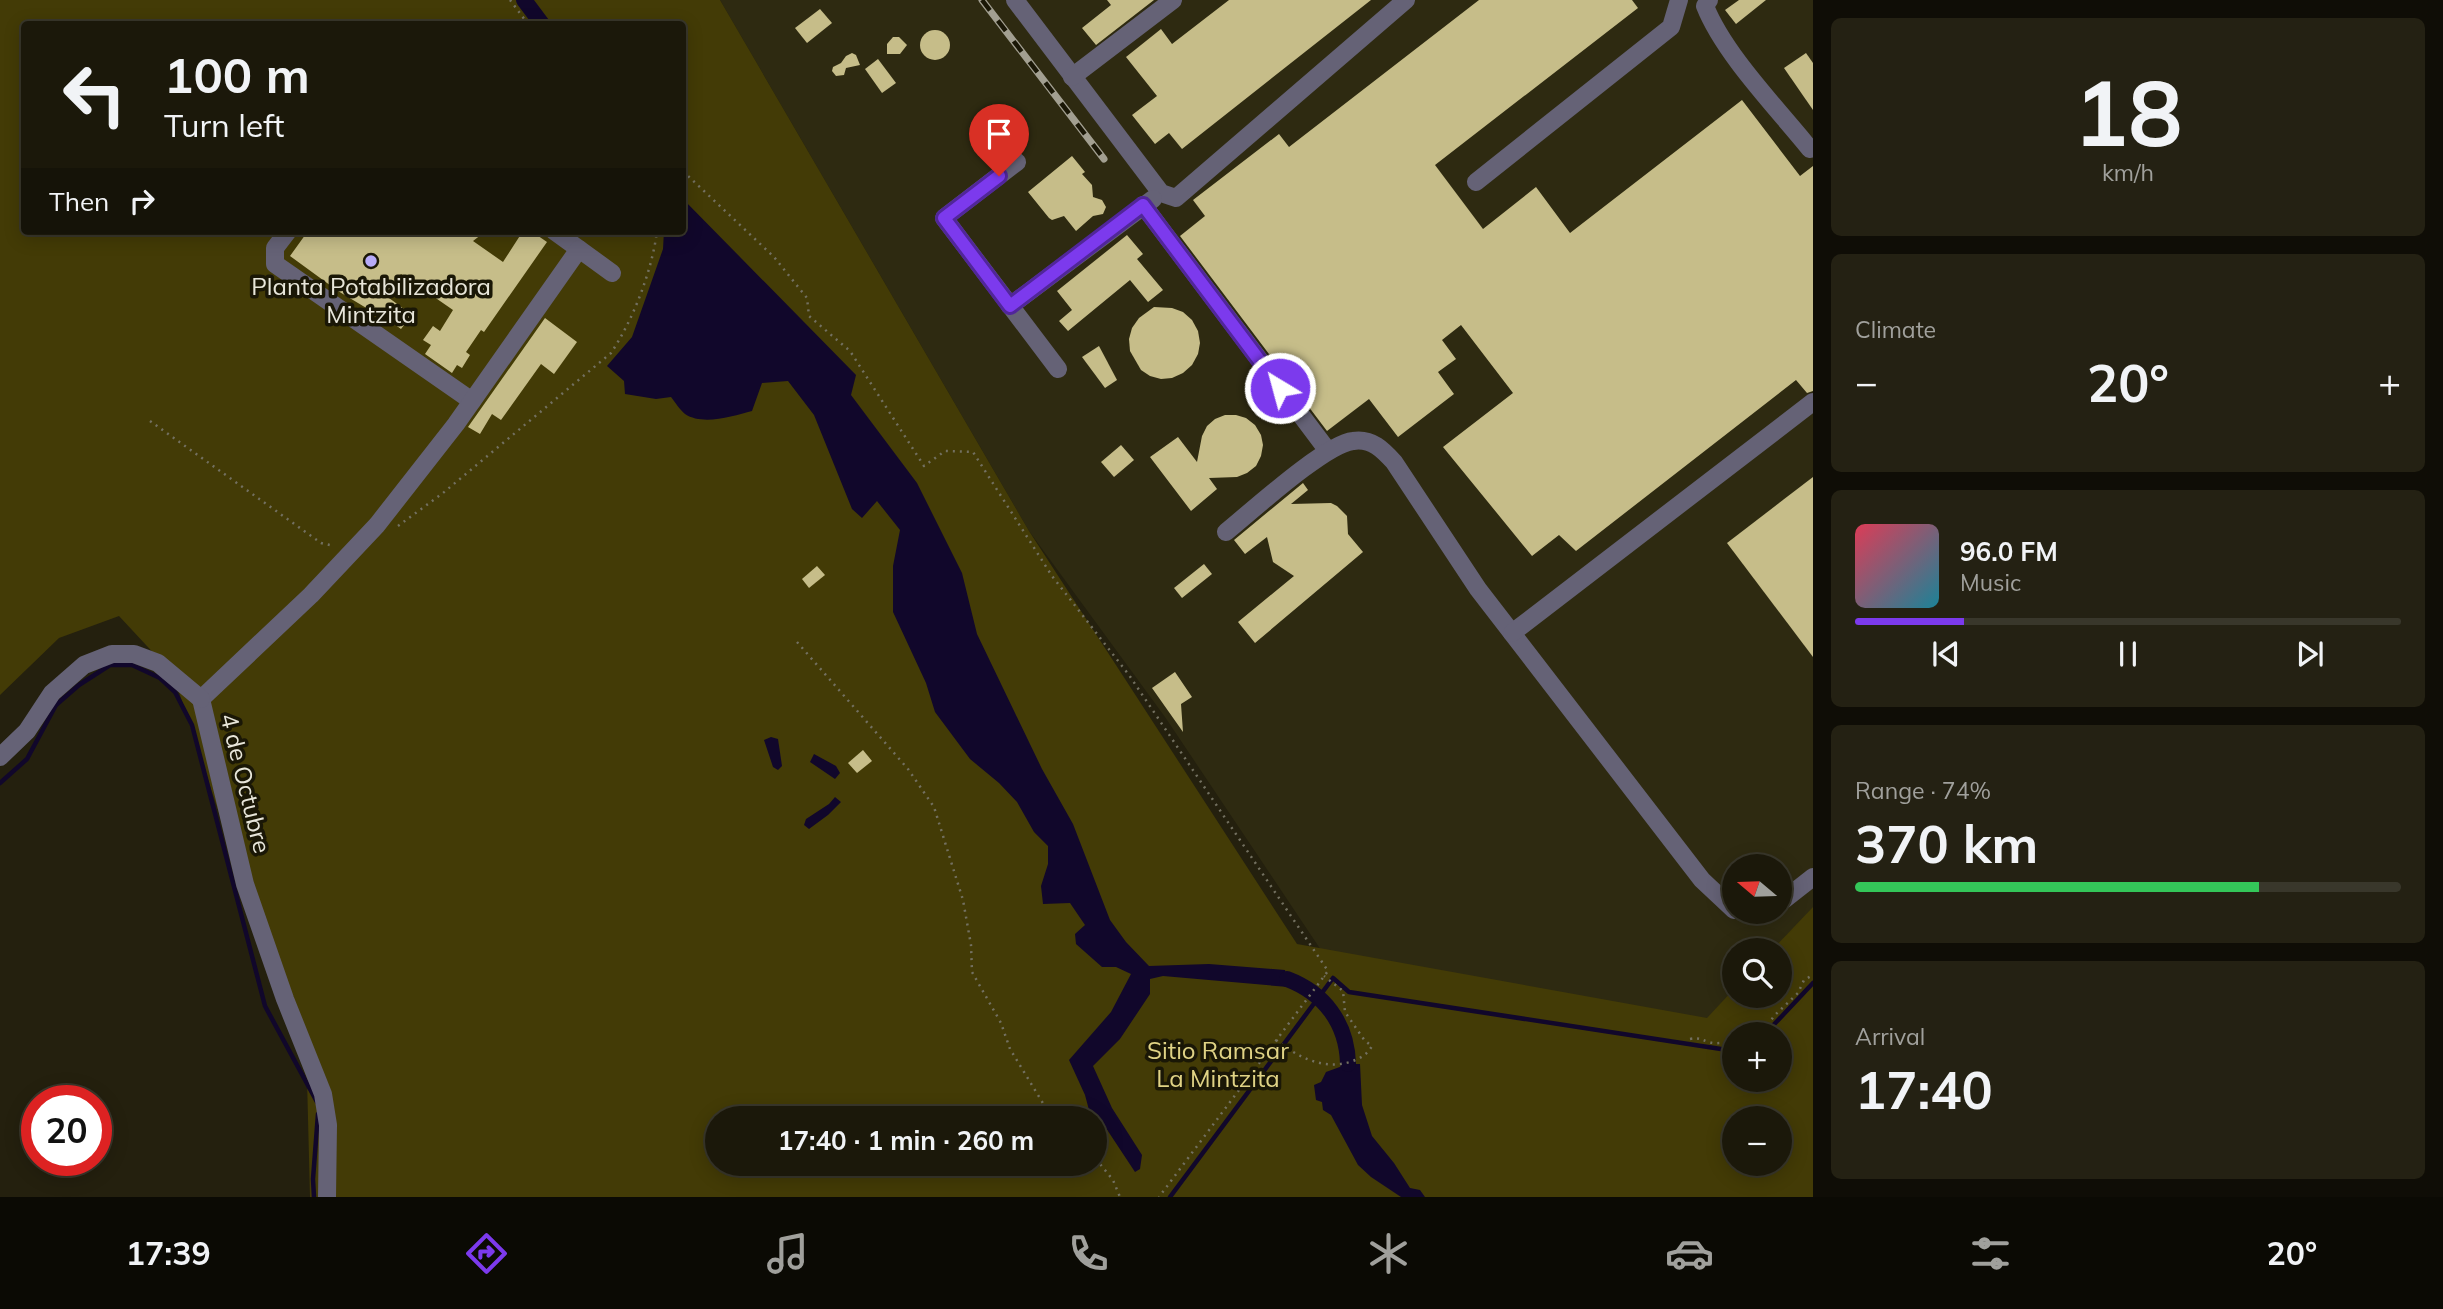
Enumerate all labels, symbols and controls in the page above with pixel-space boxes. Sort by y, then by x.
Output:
text: 100 m [164,44,310,105]
icon: left [49,49,140,140]
text: 18 [2073,55,2183,169]
pin [969,104,1029,176]
text: Turn left [164,105,284,145]
icon: arrive [980,115,1018,153]
text: km/h [2102,158,2154,187]
icon: right [123,182,161,220]
text: Then [49,185,109,218]
marker: Planta Potabilizadora Mintzita [363,253,379,269]
place label: Planta Potabilizadora Mintzita [251,271,491,329]
text: Climate [1855,315,1936,344]
text: 20° [2087,350,2169,415]
position arrow [1243,351,1317,425]
text: − [1855,358,1878,406]
text: + [2378,358,2401,406]
text: 96.0 FM [1960,535,2058,568]
text: Music [1960,568,2021,597]
icon: previous [1927,635,1965,673]
icon: pause [2109,635,2147,673]
icon: next [2291,635,2329,673]
street label: 4 de Octubre [214,710,278,856]
text: Range · 74% [1855,776,1991,805]
text: 370 km [1855,811,2038,876]
north arrow [1722,854,1792,924]
map controls [1722,854,1792,1176]
button: search [1722,938,1792,1008]
button: + [1722,1022,1792,1092]
text: Arrival [1855,1022,1925,1051]
park label: Sitio Ramsar La Mintzita [1147,1035,1289,1093]
text: 17:40 [1855,1057,1993,1122]
speed limit sign: 20 [21,1085,112,1176]
button: − [1722,1106,1792,1176]
text: 17:40 · 1 min · 260 m [778,1124,1034,1157]
icon: directions [462,1229,511,1278]
icon: music [763,1229,812,1278]
icon: phone [1064,1229,1113,1278]
icon: climate [1364,1229,1413,1278]
icon: car [1665,1229,1714,1278]
icon: filters [1966,1229,2015,1278]
text: 17:39 [126,1233,211,1273]
text: 20° [2267,1233,2317,1273]

